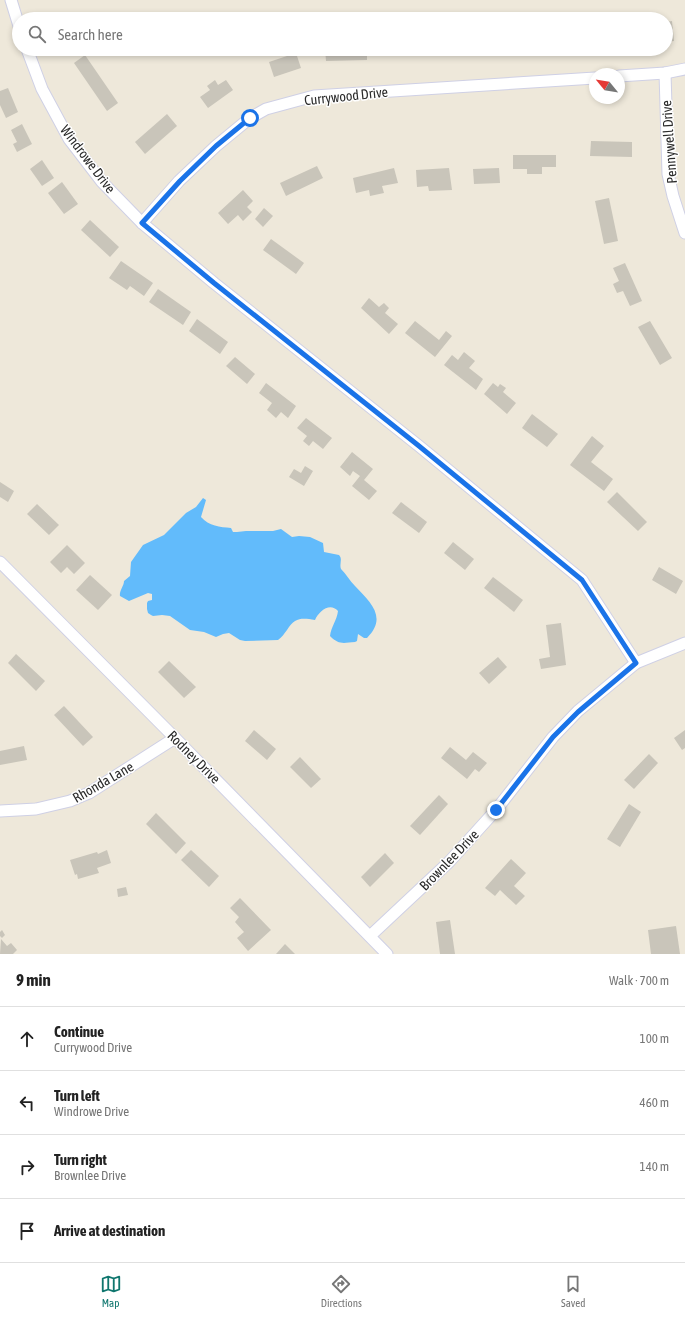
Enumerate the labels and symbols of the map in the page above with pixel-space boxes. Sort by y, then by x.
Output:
north arrow [589,68,625,104]
street label: Currywood Drive [303,84,389,108]
street label: Pennywell Drive [658,100,680,184]
route start [241,109,259,127]
street label: Windrowe Drive [57,122,119,196]
street label: Rodney Drive [164,727,224,787]
street label: Rhonda Lane [70,758,136,806]
route end [487,801,505,819]
street label: Brownlee Drive [416,827,482,893]

